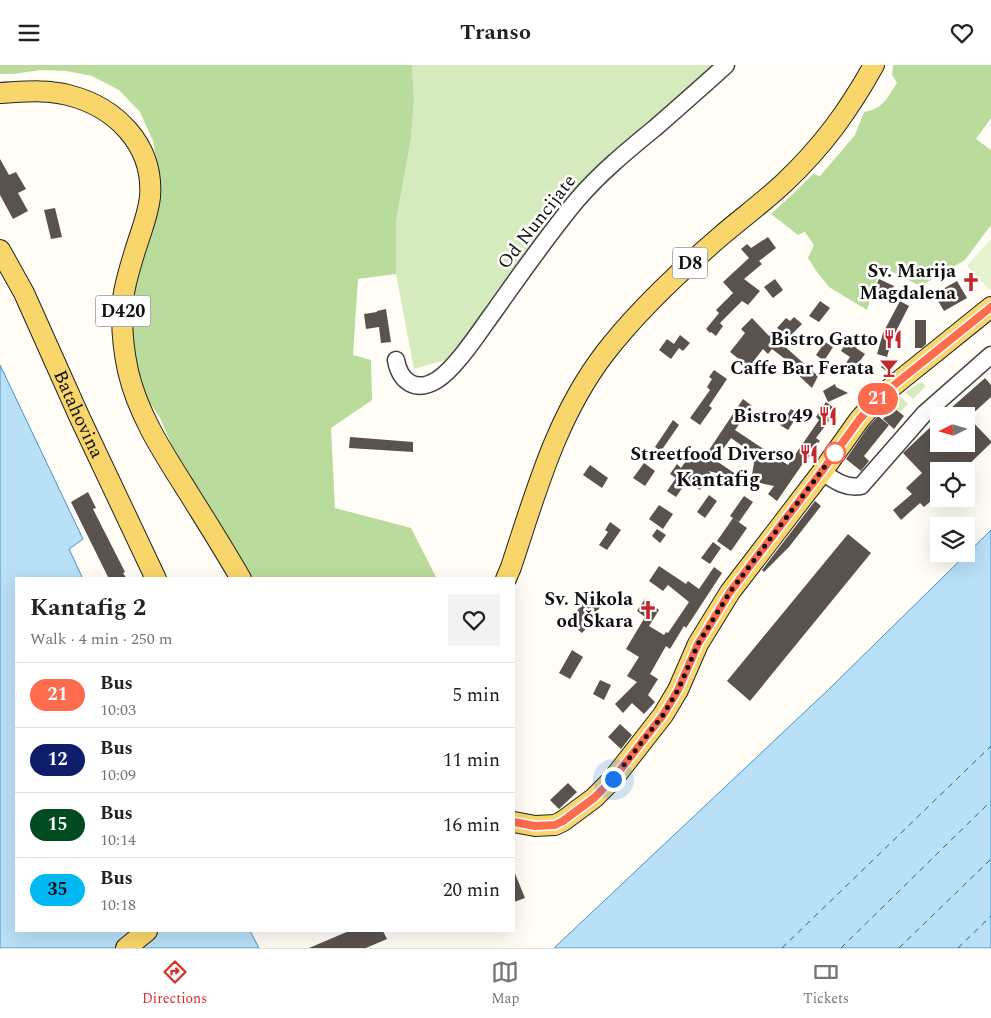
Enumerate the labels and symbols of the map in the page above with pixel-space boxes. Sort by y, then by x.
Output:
street label: Od Nuncijate [491,168,583,276]
road number: D8 [672,247,708,279]
place label: Sv. Marija Magdalena [859,257,956,308]
church icon: Sv. Marija Magdalena [960,271,982,293]
road number: D420 [96,295,150,327]
place label: Bistro Gatto [770,325,878,354]
restaurant icon: Bistro Gatto [882,328,904,350]
place label: Caffe Bar Ferata [730,354,874,383]
bar icon: Caffe Bar Ferata [878,357,900,379]
street label: Batahovina [46,365,112,464]
line badge: 21 [856,383,900,415]
place label: Bistro 49 [733,402,813,431]
restaurant icon: Bistro 49 [817,405,839,427]
north arrow [930,407,975,453]
place label: Streetfood Diverso [630,440,794,469]
unlabelled marker [824,442,846,464]
restaurant icon: Streetfood Diverso [798,443,820,465]
district label: Kantafig [676,464,760,496]
place label: Sv. Nikola od Škara [544,585,633,636]
church icon: Sv. Nikola od Škara [637,599,659,621]
your location [601,767,626,792]

